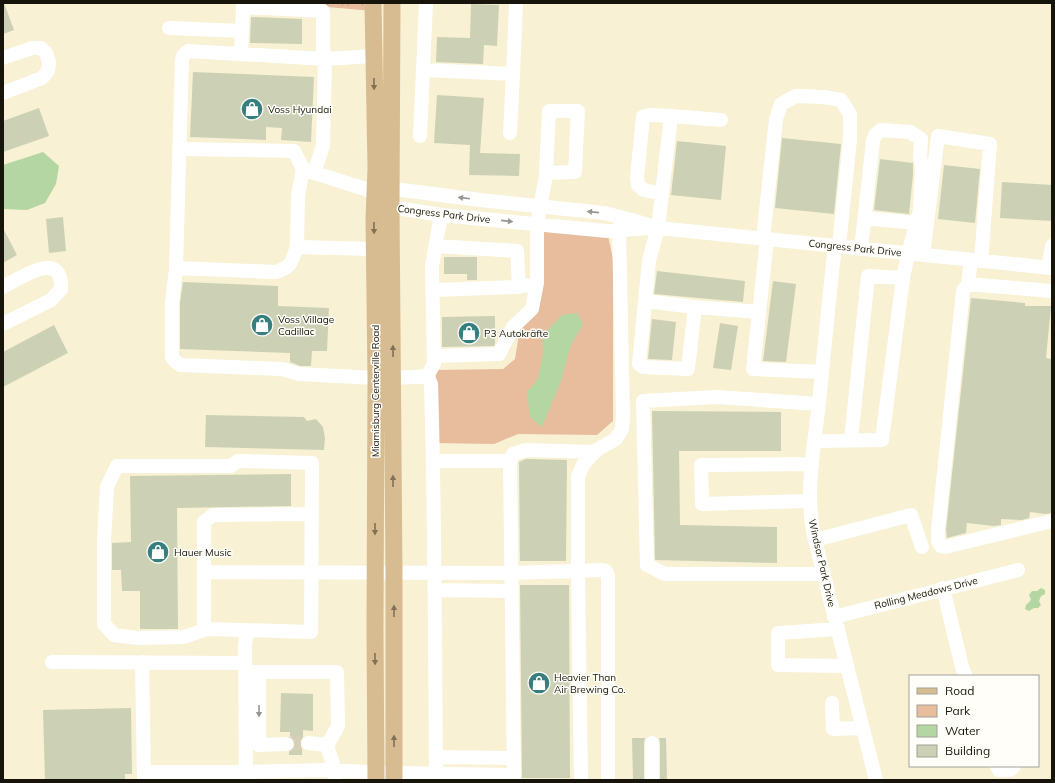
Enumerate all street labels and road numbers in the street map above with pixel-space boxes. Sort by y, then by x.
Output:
street label: Congress Park Drive [397,202,491,226]
street label: Congress Park Drive [808,237,902,259]
street label: Miamisburg Centerville Road [369,325,382,457]
street label: Windsor Park Drive [806,518,838,608]
street label: Rolling Meadows Drive [873,574,979,612]

